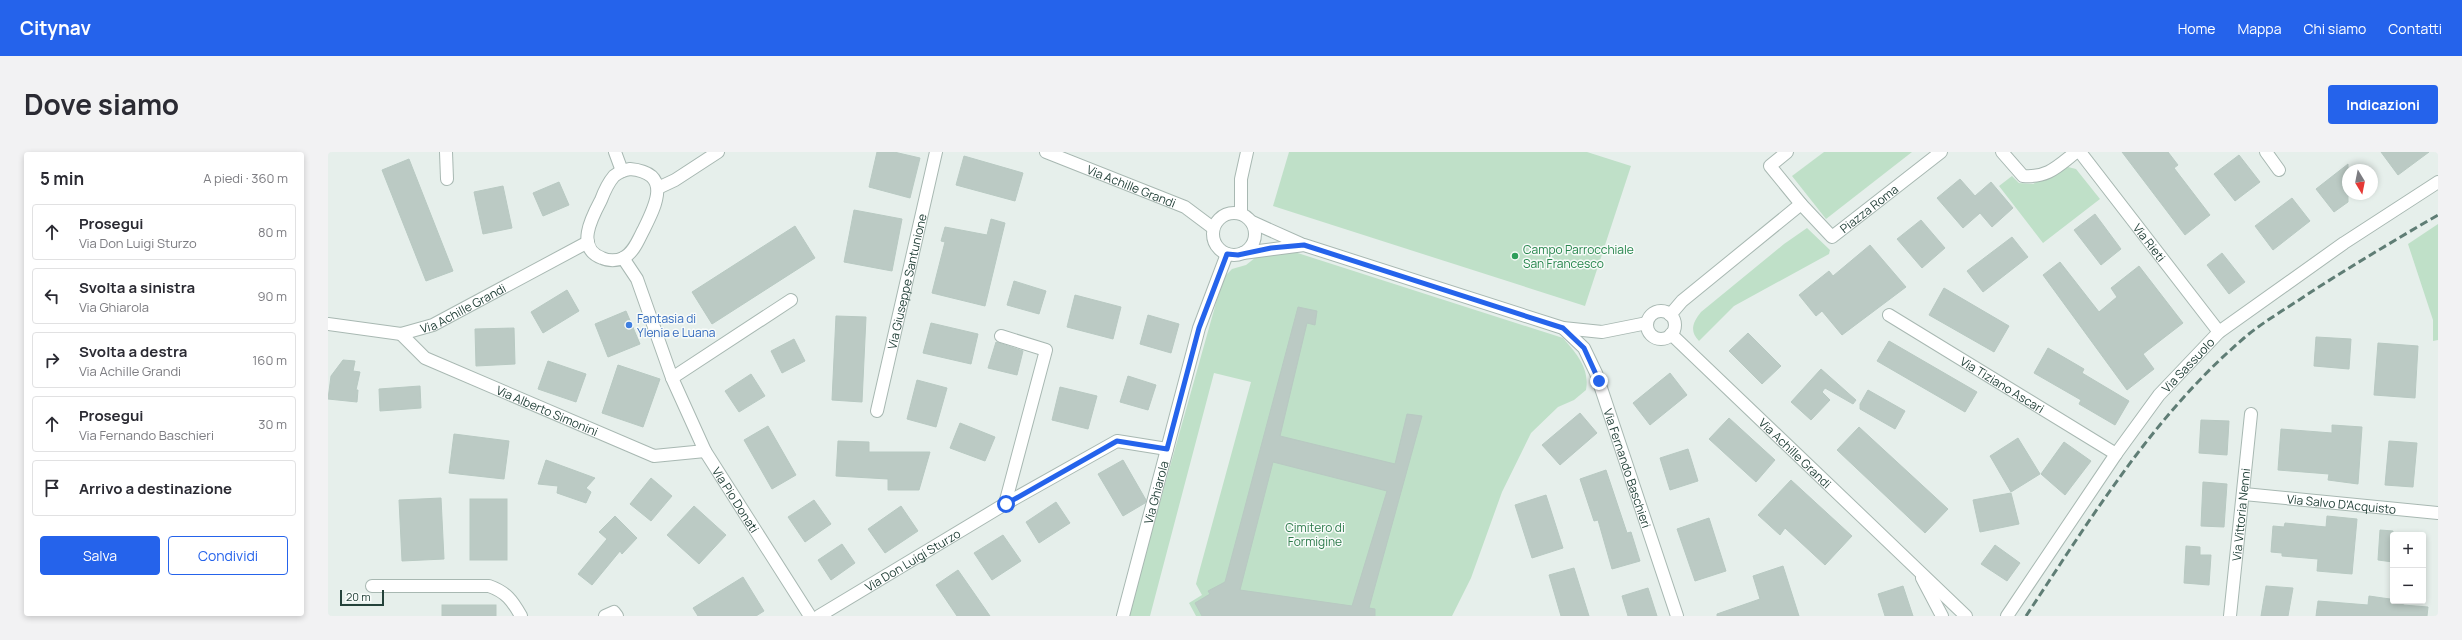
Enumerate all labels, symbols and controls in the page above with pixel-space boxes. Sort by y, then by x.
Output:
text: Citynav [20,15,91,41]
text: Home [2178,19,2216,38]
text: Mappa [2238,19,2281,38]
text: Chi siamo [2303,19,2366,38]
text: Contatti [2388,19,2442,38]
text: Dove siamo [24,85,179,123]
button: Indicazioni [2328,85,2438,124]
street label: Via Achille Grandi [1085,161,1179,211]
north arrow [2342,164,2378,200]
text: 5 min [40,167,84,190]
text: A piedi · 360 m [203,169,288,187]
street label: Piazza Roma [1836,180,1902,236]
street label: Via Giuseppe Santunione [883,212,930,351]
text: Prosegui [79,213,143,234]
street label: Via Rieti [2130,220,2170,265]
icon: ahead [41,221,63,243]
text: 80 m [258,223,287,241]
text: Via Don Luigi Sturzo [79,234,197,252]
place label: Campo Parrocchiale San Francesco [1523,241,1634,272]
marker: Campo Parrocchiale San Francesco [1510,251,1520,261]
text: Svolta a sinistra [79,277,195,298]
street label: Via Achille Grandi [418,279,509,337]
icon: left [41,285,63,307]
text: 90 m [257,287,287,305]
text: Via Ghiarola [79,298,149,316]
place label: Fantasia di Ylenia e Luana [637,310,715,341]
marker: Fantasia di Ylenia e Luana [624,320,634,330]
street label: Via Sassuolo [2158,334,2218,396]
text: Svolta a destra [79,341,187,362]
icon: right [41,349,63,371]
text: 160 m [252,351,287,369]
street label: Via Tiziano Ascari [1957,352,2048,417]
text: Via Achille Grandi [79,362,181,380]
route end [1590,372,1608,390]
street label: Via Alberto Simonini [494,381,601,440]
text: Prosegui [79,405,143,426]
street label: Via Fernando Baschieri [1600,406,1656,530]
icon: ahead [41,413,63,435]
street label: Via Achille Grandi [1755,414,1835,492]
text: 30 m [258,415,287,433]
text: Via Fernando Baschieri [79,426,214,444]
street label: Via Ghiarola [1139,459,1172,526]
street label: Via Pio Donati [709,463,763,536]
street label: Via Vittoria Nenni [2227,467,2254,562]
icon: arrive [41,477,63,499]
text: Arrivo a destinazione [79,478,232,499]
street label: Via Salvo D'Acquisto [2286,490,2397,517]
route start [997,495,1015,513]
park label: Cimitero di Formigine [1285,519,1345,550]
street label: Via Don Luigi Sturzo [861,524,963,595]
map controls [2390,532,2426,604]
button: + [2390,532,2426,568]
button: Salva [40,536,160,575]
button: Condividi [168,536,288,575]
button: − [2390,568,2426,604]
scale bar [340,588,384,607]
text: 20 m [346,589,371,604]

